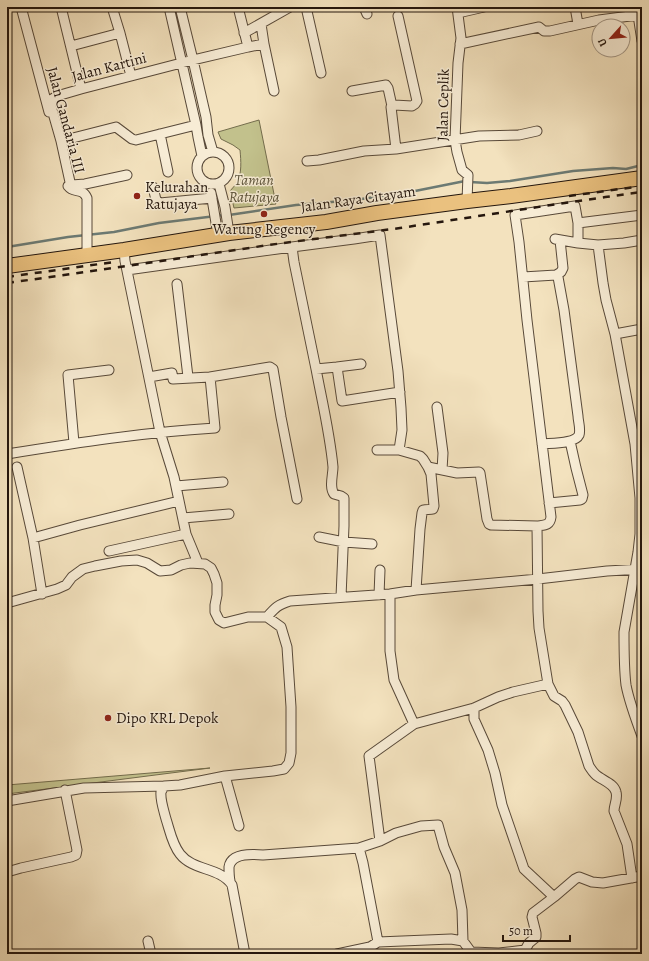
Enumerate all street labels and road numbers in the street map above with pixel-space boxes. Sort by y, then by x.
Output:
street label: Jalan Kartini [69,47,149,87]
street label: Jalan Gandaria III [42,64,90,176]
street label: Jalan Ceplik [432,68,454,141]
street label: Jalan Raya Citayam [299,181,417,217]

